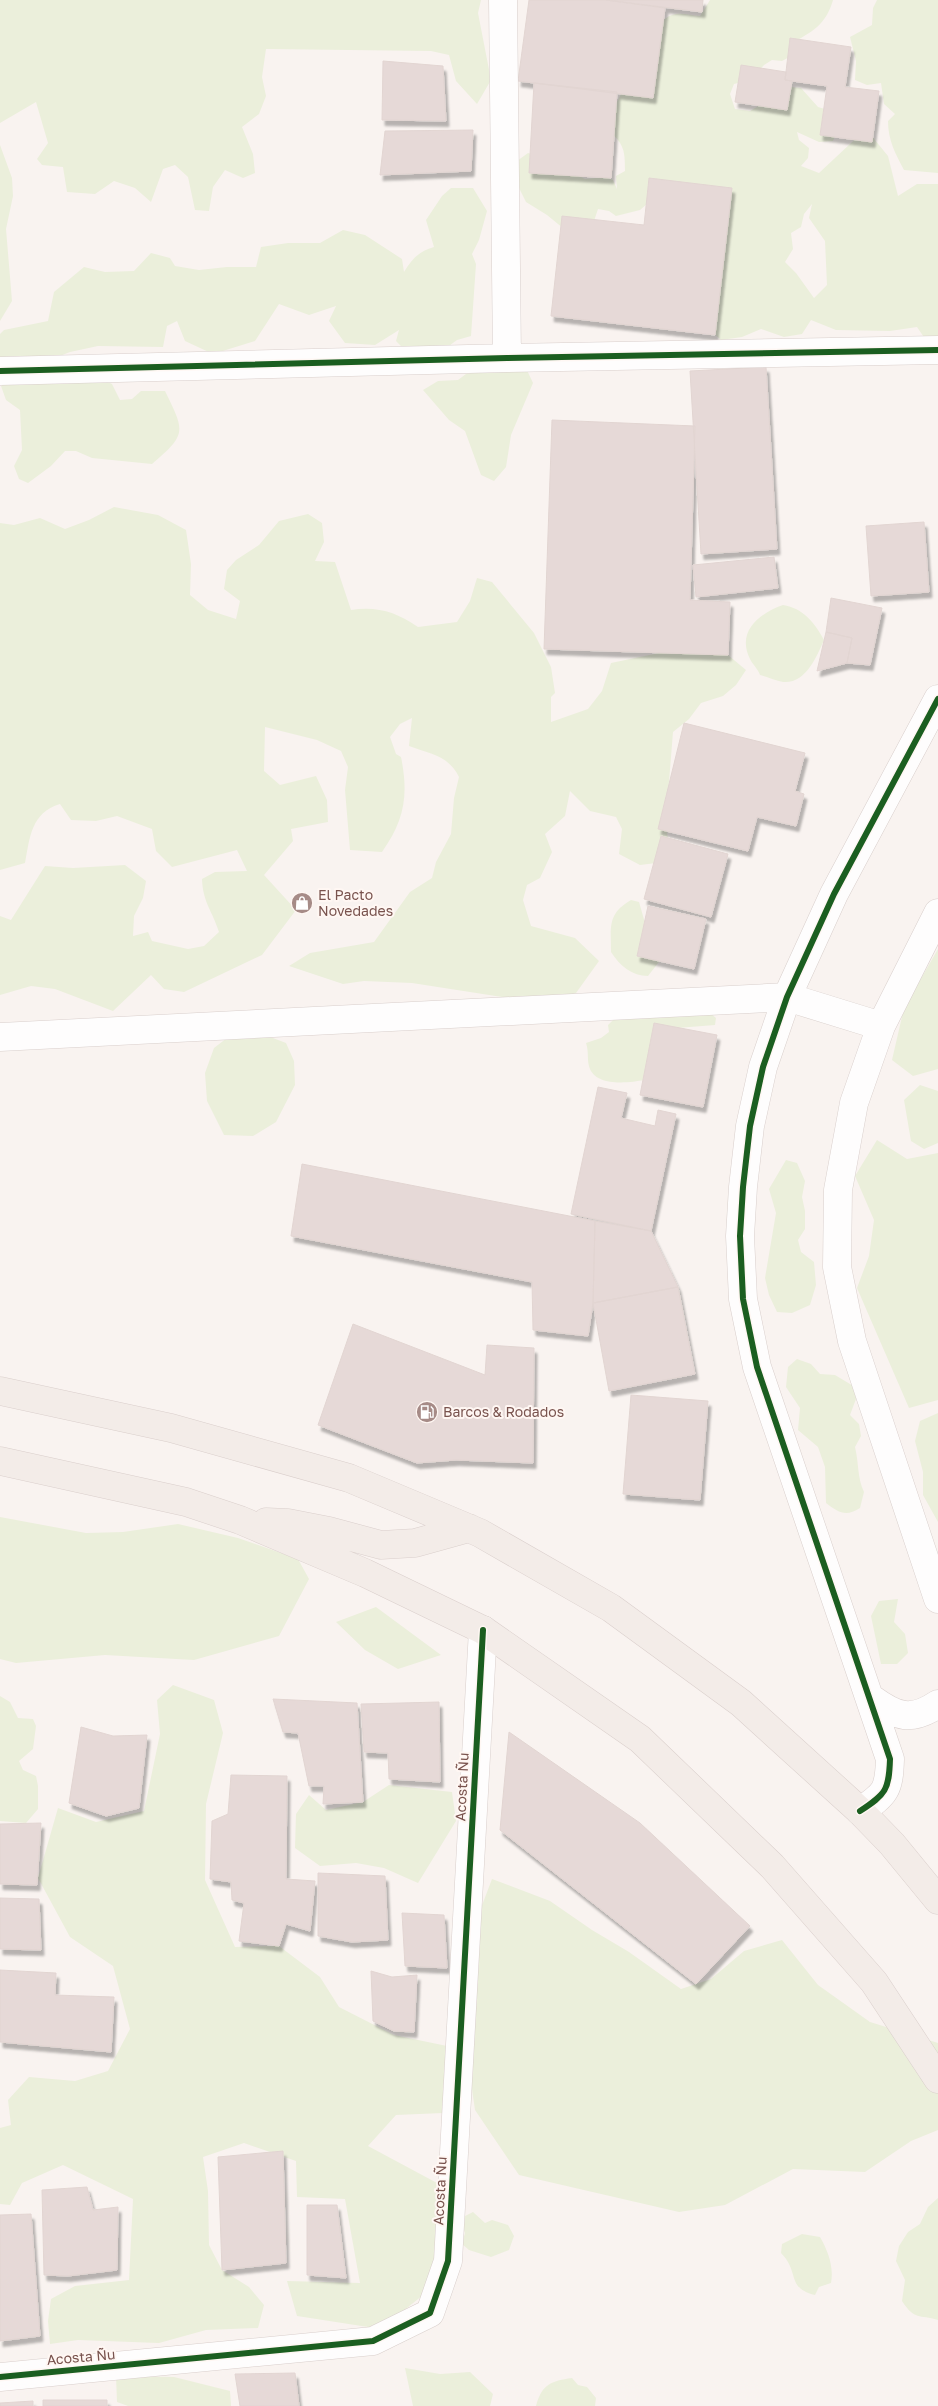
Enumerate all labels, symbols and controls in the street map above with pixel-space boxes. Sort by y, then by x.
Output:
place label: El Pacto Novedades [318,886,393,919]
shop icon: El Pacto Novedades [290,891,314,915]
fuel station icon: Barcos & Rodados [415,1400,439,1424]
place label: Barcos & Rodados [443,1403,564,1420]
street label: Acosta Ñu [451,1752,472,1822]
street label: Acosta Ñu [429,2156,450,2226]
street label: Acosta Ñu [46,2345,116,2368]

